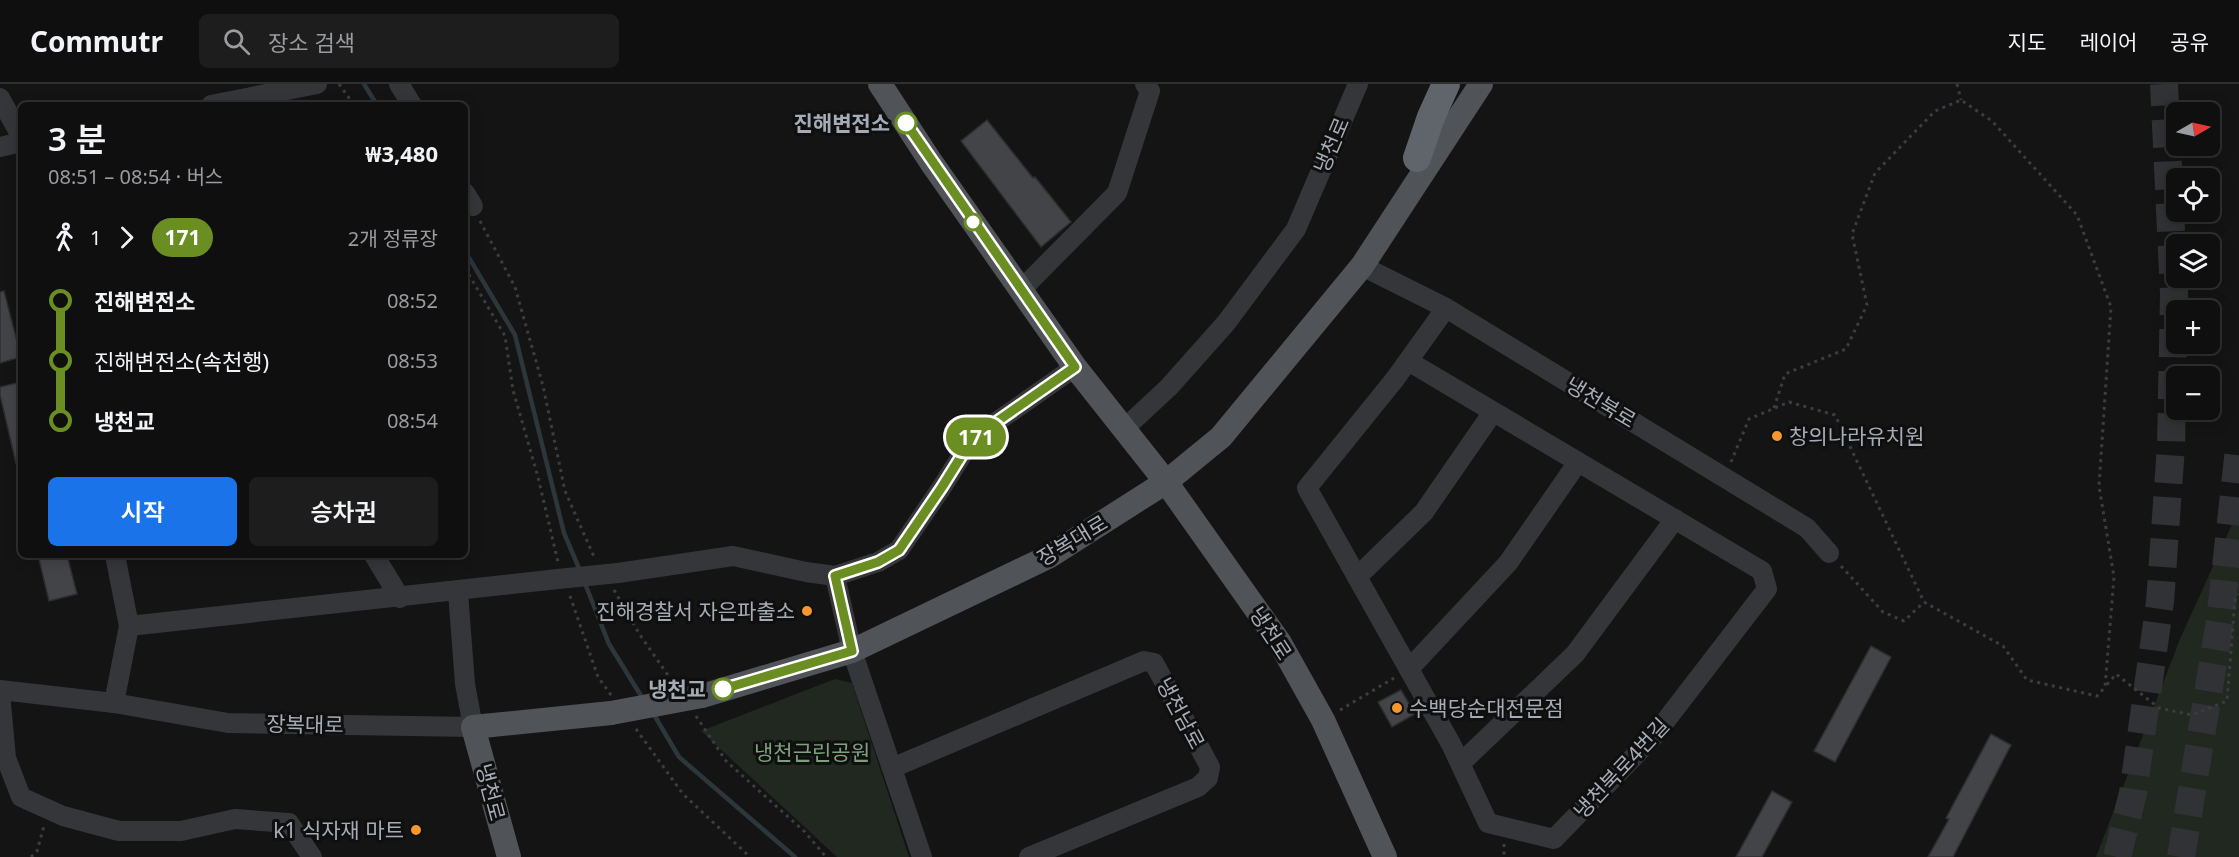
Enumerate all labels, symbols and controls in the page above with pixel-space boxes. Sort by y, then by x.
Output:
search box [199,14,619,68]
text: Commutr [30,22,163,60]
icon: search [220,25,253,58]
text: 장소 검색 [268,27,355,57]
text: 지도 [2008,28,2046,56]
text: 레이어 [2079,28,2137,56]
text: 공유 [2170,28,2209,56]
north arrow [2166,102,2220,156]
map controls [2166,102,2220,420]
place label: 진해변전소 [793,109,890,137]
marker: 진해변전소 [895,112,917,134]
street label: 냉천로 [1307,113,1355,177]
text: 3 분 [48,116,106,161]
text: ₩3,480 [365,138,438,168]
text: 08:51 – 08:54 · 버스 [48,163,223,190]
button: locate [2166,168,2220,222]
unlabelled marker [964,213,982,231]
icon: walk [48,221,81,254]
icon: forward [110,221,143,254]
text: 171 [164,223,201,251]
text: 1 [90,224,101,251]
text: 2개 정류장 [348,225,438,252]
button: layers [2166,234,2220,288]
text: 진해변전소 [94,286,195,316]
text: 08:52 [387,287,438,314]
button: + [2166,300,2220,354]
text: 진해변전소(속천행) [94,346,269,376]
text: 08:53 [387,347,438,374]
button: − [2166,366,2220,420]
street label: 냉천북로 [1561,370,1641,434]
text: 냉천교 [94,406,155,436]
text: 08:54 [387,407,438,434]
line badge: 171 [942,418,1010,456]
place label: 창의나라유치원 [1789,422,1924,450]
text: 171 [958,423,994,451]
marker: 창의나라유치원 [1770,429,1784,443]
button: 시작 [48,477,237,546]
button: 승차권 [249,477,438,546]
street label: 장복대로 [1032,508,1112,572]
place label: 진해경찰서 자은파출소 [596,597,795,625]
street label: 냉천로 [1243,601,1299,665]
marker: 진해경찰서 자은파출소 [800,604,814,618]
street label: 냉천남로 [1150,672,1212,754]
place label: 냉천교 [648,675,706,703]
marker: 냉천교 [712,678,734,700]
place label: 수백당순대전문점 [1409,694,1564,722]
marker: 수백당순대전문점 [1390,701,1404,715]
street label: 장복대로 [266,709,344,739]
street label: 냉천북로4번길 [1567,712,1675,824]
park label: 냉천근린공원 [754,738,870,766]
street label: 냉천로 [470,760,512,824]
place label: k1 식자재 마트 [273,816,404,844]
marker: k1 식자재 마트 [409,823,423,837]

